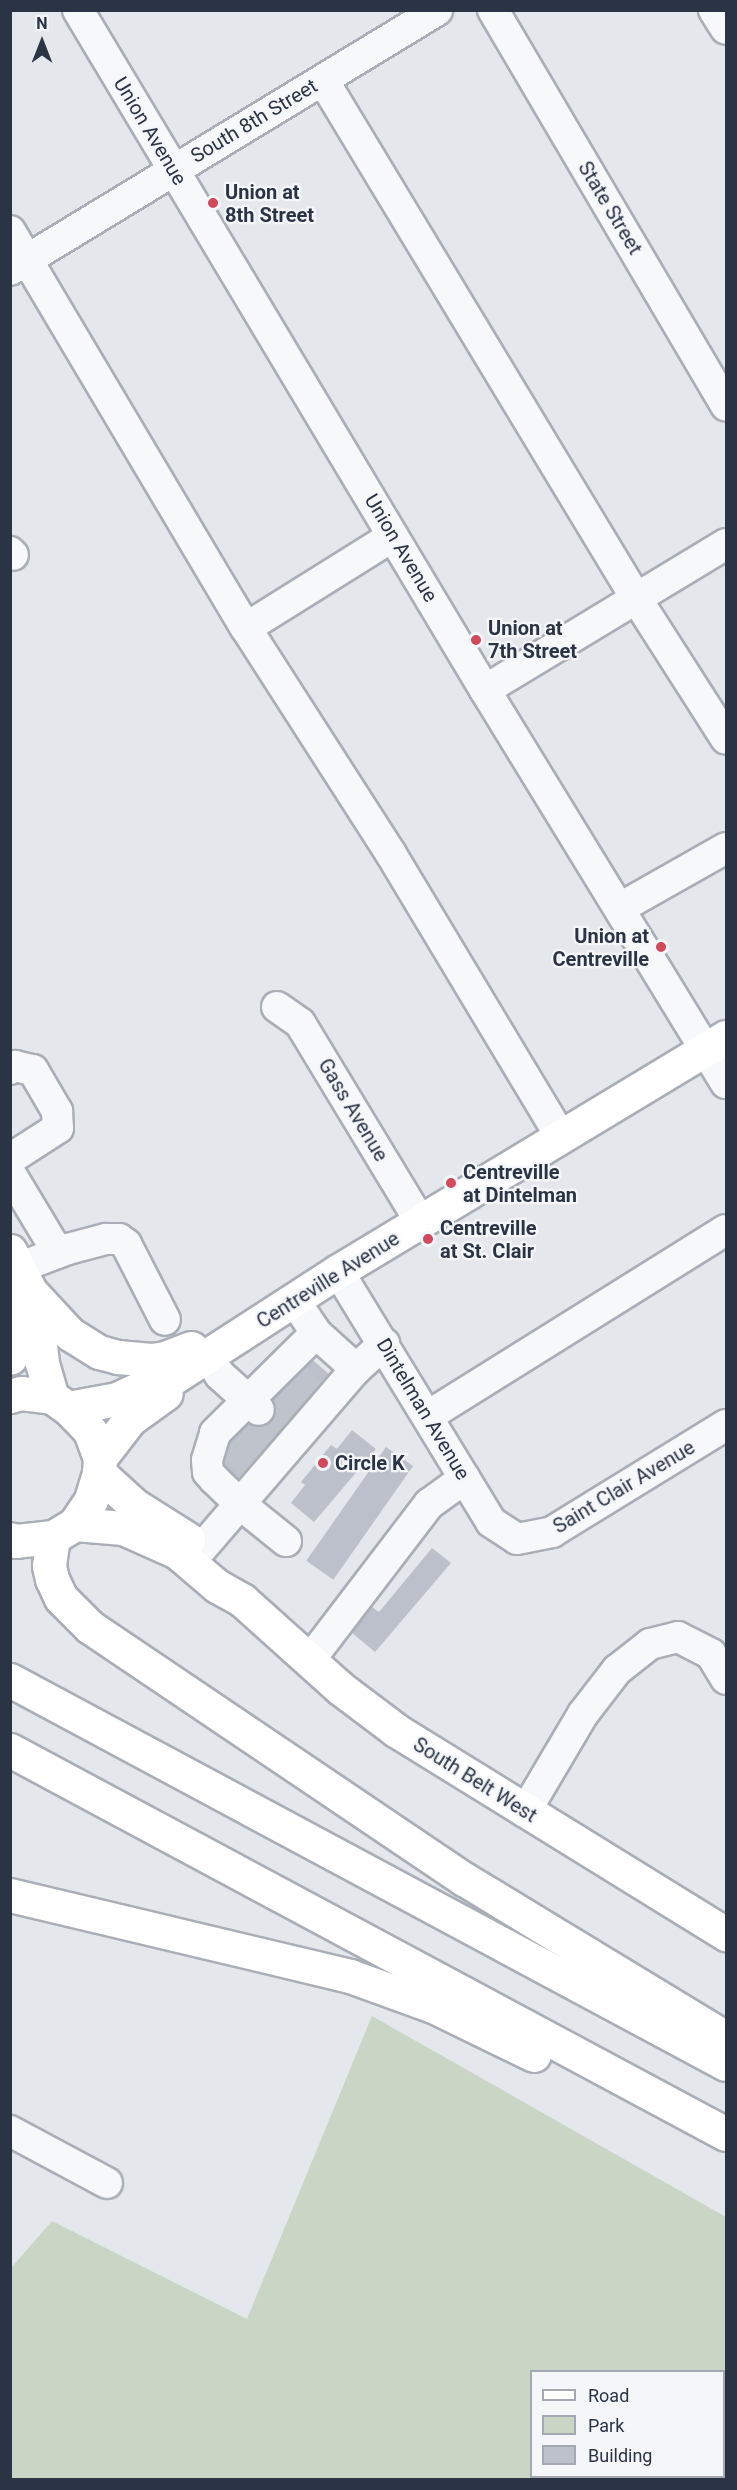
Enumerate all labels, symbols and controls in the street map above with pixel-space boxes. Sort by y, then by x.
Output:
north arrow [12,12,72,72]
text: N [36,14,48,33]
street label: Union Avenue [108,73,192,189]
street label: South 8th Street [186,74,322,168]
street label: State Street [573,157,647,259]
place label: Union at 8th Street [225,180,314,227]
marker: Union at 8th Street [206,196,220,210]
street label: Union Avenue [359,490,443,606]
place label: Union at 7th Street [488,616,577,663]
marker: Union at 7th Street [469,633,483,647]
place label: Union at Centreville [553,924,649,971]
marker: Union at Centreville [654,940,668,954]
street label: Gass Avenue [313,1054,393,1166]
place label: Centreville at Dintelman [463,1160,577,1207]
marker: Centreville at Dintelman [444,1176,458,1190]
place label: Centreville at St. Clair [440,1216,536,1263]
street label: Centreville Avenue [252,1226,404,1334]
marker: Centreville at St. Clair [421,1232,435,1246]
street label: Dintelman Avenue [371,1334,475,1484]
street label: Saint Clair Avenue [549,1435,699,1539]
place label: Circle K [335,1451,405,1475]
marker: Circle K [316,1456,330,1470]
street label: South Belt West [409,1732,541,1828]
legend [530,2370,725,2478]
text: Road [588,2385,629,2406]
text: Park [588,2415,624,2436]
text: Building [588,2445,652,2466]

